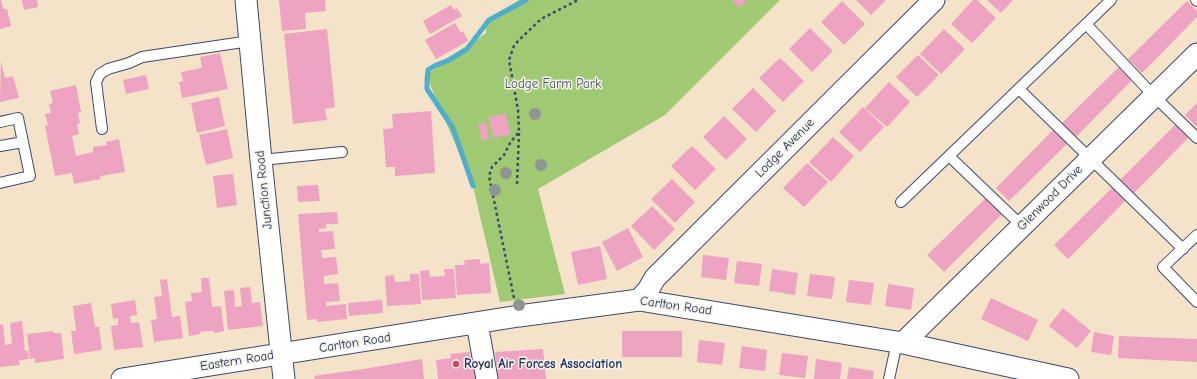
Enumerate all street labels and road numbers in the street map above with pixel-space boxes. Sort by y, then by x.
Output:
street label: Lodge Avenue [752,115,818,181]
street label: Junction Road [252,150,276,230]
street label: Glenwood Drive [1014,162,1086,234]
street label: Carlton Road [639,293,713,319]
street label: Carlton Road [318,330,392,356]
street label: Eastern Road [199,347,275,375]

